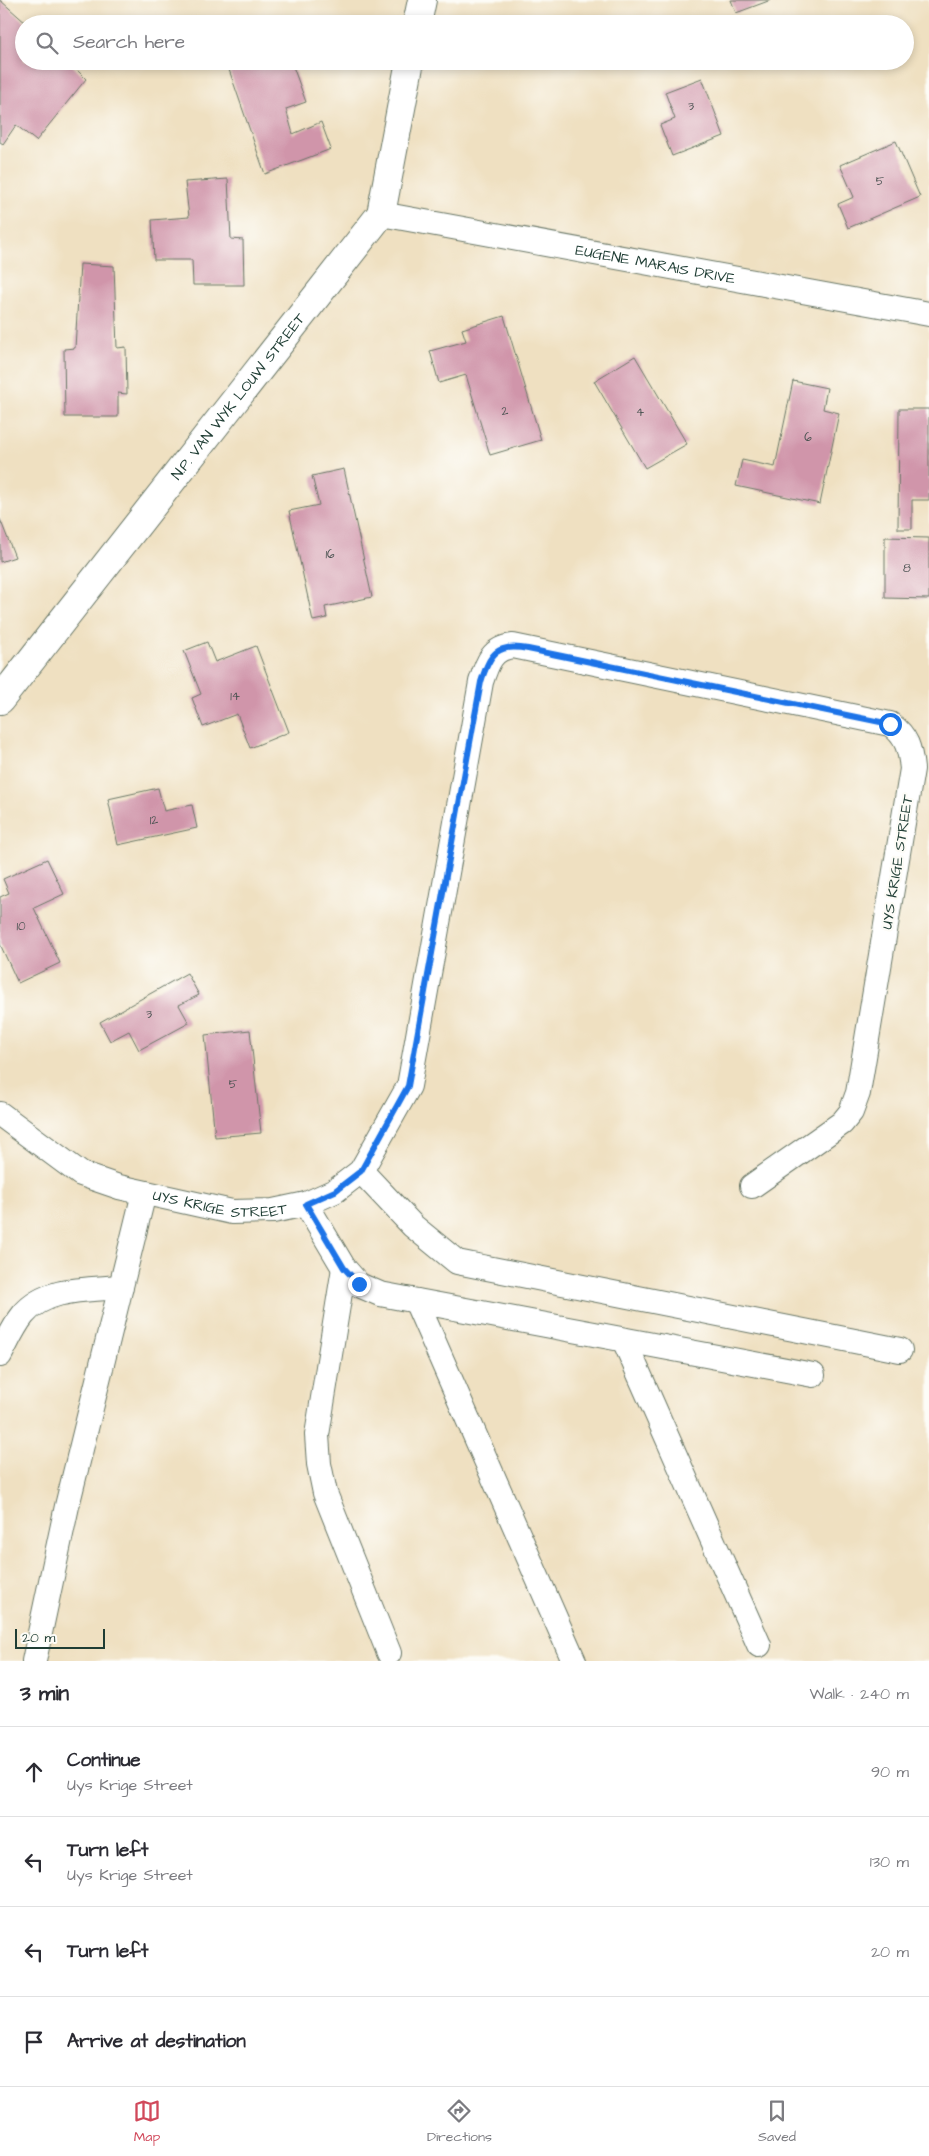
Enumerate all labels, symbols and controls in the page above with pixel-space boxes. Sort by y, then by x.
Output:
search box [15,15,914,70]
icon: search [33,29,61,57]
text: Search here [73,29,185,56]
house number: 3 [688,98,694,115]
house number: 5 [876,173,885,190]
street label: EUGENE MARAIS DRIVE [574,240,737,289]
street label: N.P. VAN WYK LOUW STREET [166,308,311,484]
house number: 2 [502,403,509,420]
house number: 4 [636,404,644,421]
house number: 6 [804,429,812,446]
house number: 16 [325,546,335,563]
house number: 8 [903,560,911,577]
house number: 14 [230,688,240,705]
route start [879,713,902,736]
street label: UYS KRIGE STREET [876,793,919,931]
house number: 12 [150,812,158,829]
house number: 10 [16,918,26,935]
house number: 3 [146,1006,152,1023]
house number: 5 [229,1076,238,1093]
street label: UYS KRIGE STREET [151,1185,290,1223]
route end [348,1273,371,1296]
scale bar [15,1626,105,1649]
text: 20 m [22,1628,55,1648]
text: 3 min [20,1679,69,1708]
text: Walk · 240 m [809,1683,909,1705]
text: Continue [67,1747,141,1774]
icon: ahead [20,1758,48,1786]
text: 90 m [871,1761,909,1783]
text: Uys Krige Street [67,1774,193,1796]
text: Turn left [67,1837,148,1864]
icon: left [20,1848,48,1876]
text: 130 m [870,1851,909,1873]
text: Uys Krige Street [67,1864,193,1886]
icon: left [20,1938,48,1966]
text: Turn left [67,1938,148,1965]
text: 20 m [871,1941,909,1963]
icon: arrive [20,2028,48,2056]
text: Arrive at destination [67,2028,246,2055]
tab: Map [133,2097,161,2147]
tab: Directions [427,2097,492,2147]
tab: Saved [758,2097,796,2147]

